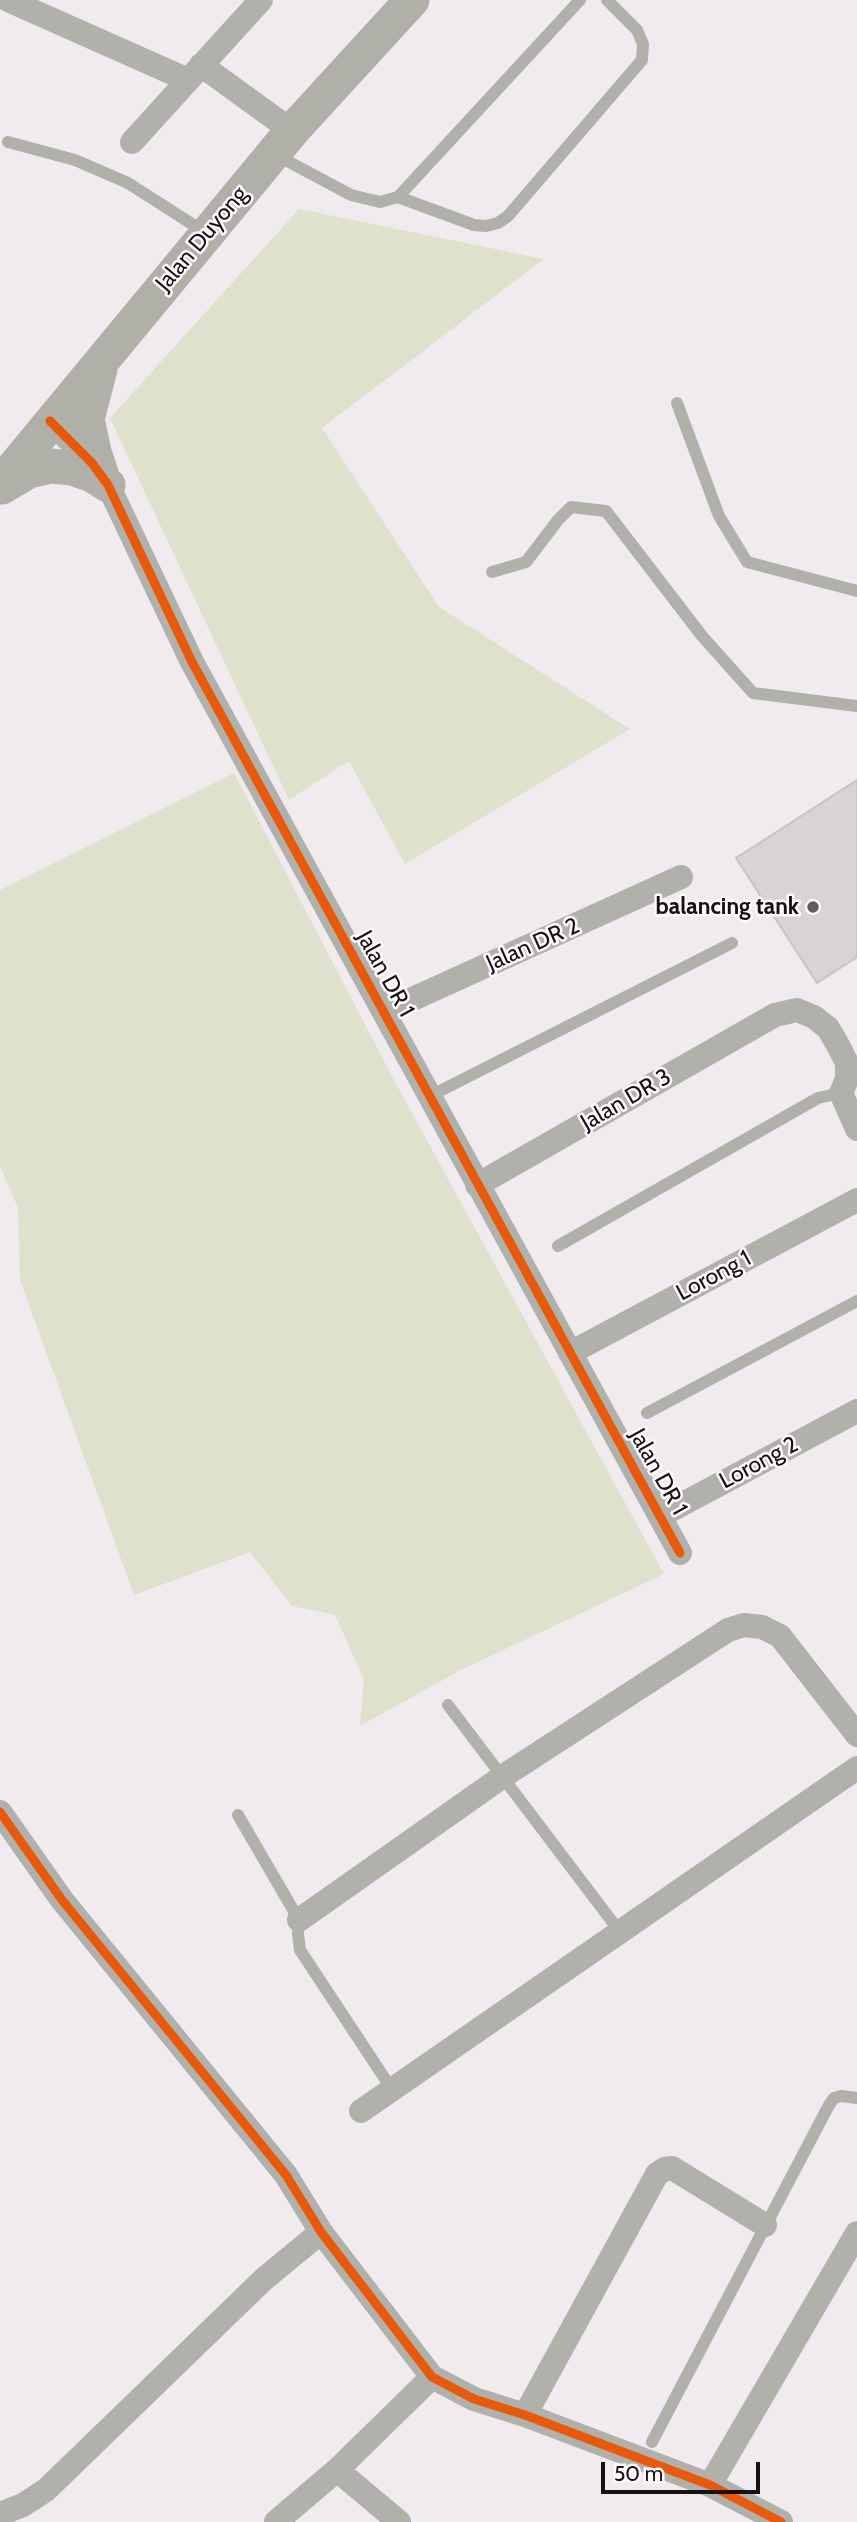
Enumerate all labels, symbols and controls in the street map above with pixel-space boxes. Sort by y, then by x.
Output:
street label: Jalan Duyong [150,181,254,297]
place label: balancing tank [656,893,799,921]
marker: balancing tank [805,899,821,915]
street label: Jalan DR 2 [482,912,584,978]
street label: Jalan DR 1 [350,926,420,1022]
street label: Jalan DR 3 [576,1063,676,1137]
street label: Lorong 1 [672,1245,756,1307]
street label: Jalan DR 1 [623,1424,693,1520]
street label: Lorong 2 [715,1431,803,1495]
scale bar [605,2448,764,2492]
text: 50 m [614,2461,663,2486]

